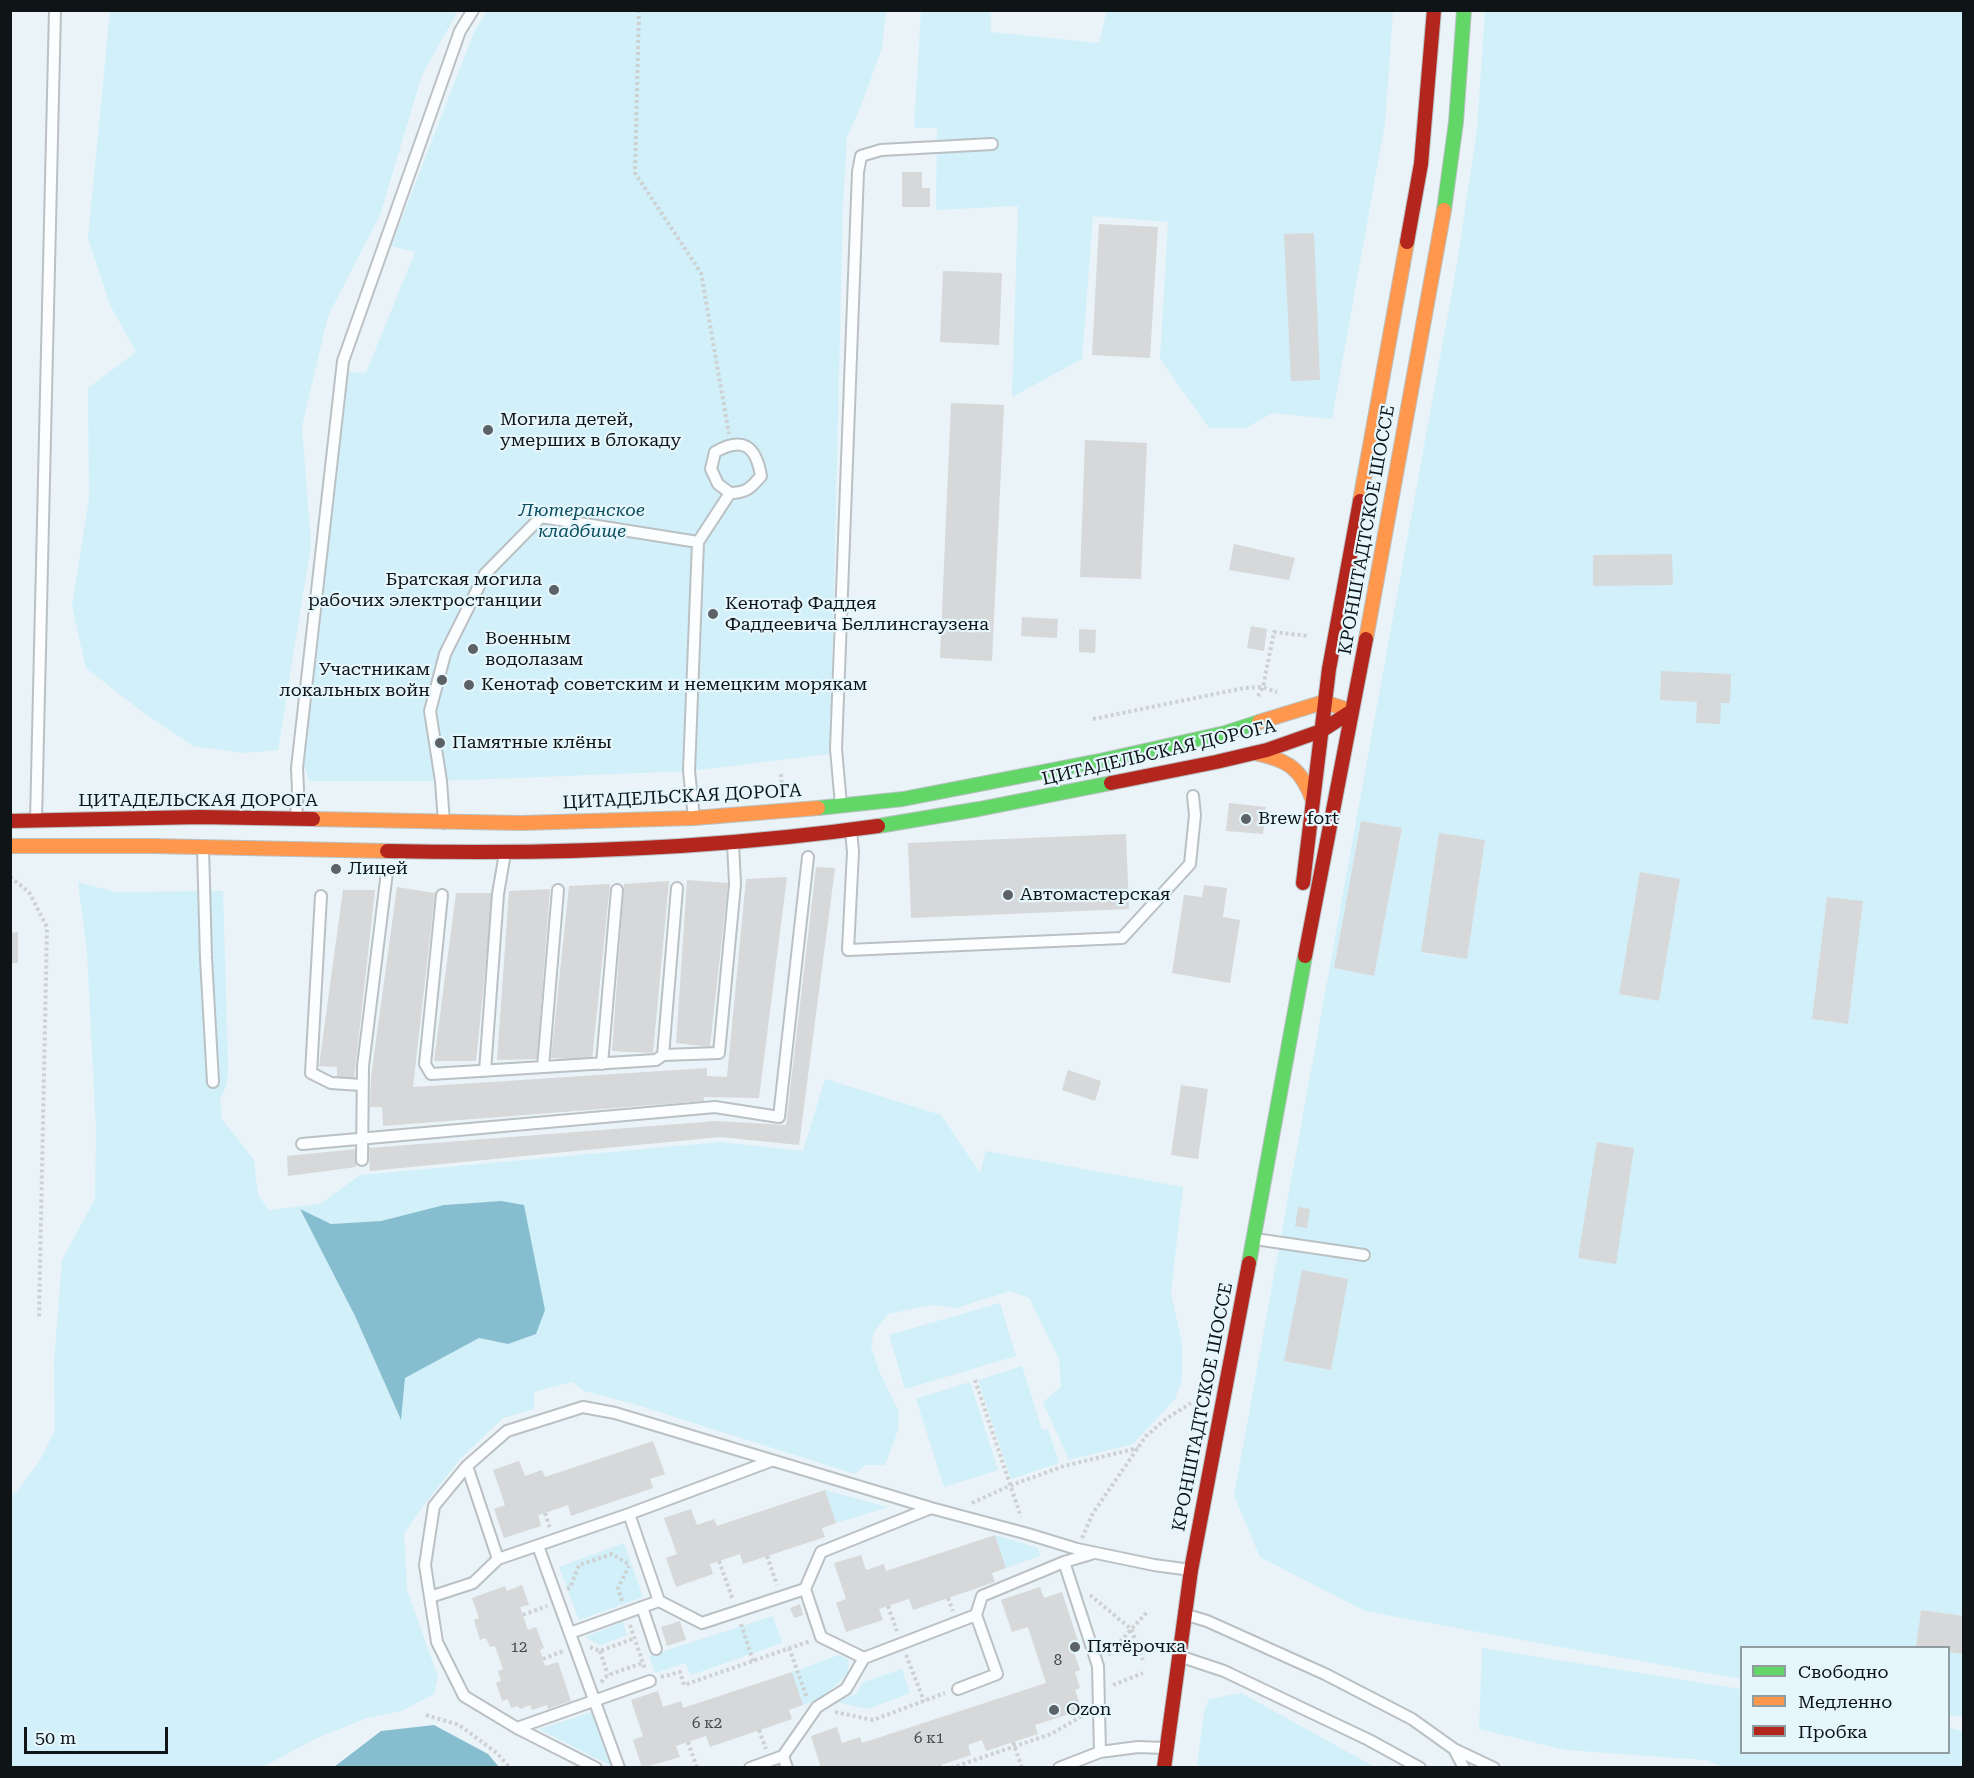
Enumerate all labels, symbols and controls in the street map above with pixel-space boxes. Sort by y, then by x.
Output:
street label: КРОНШТАДТСКОЕ ШОССЕ [1334,404,1400,656]
place label: Могила детей, умерших в блокаду [500,409,681,452]
marker: Могила детей, умерших в блокаду [481,423,495,437]
park label: Лютеранское кладбище [519,500,645,542]
place label: Братская могила рабочих электростанции [308,569,542,612]
marker: Братская могила рабочих электростанции [547,583,561,597]
place label: Кенотаф Фаддея Фаддеевича Беллинсгаузена [725,593,989,636]
marker: Кенотаф Фаддея Фаддеевича Беллинсгаузена [706,607,720,621]
place label: Военным водолазам [485,628,583,670]
marker: Военным водолазам [466,642,480,656]
place label: Участникам локальных войн [279,659,430,702]
marker: Участникам локальных войн [435,673,449,687]
place label: Кенотаф советским и немецким морякам [481,674,867,696]
marker: Кенотаф советским и немецким морякам [462,678,476,692]
street label: ЦИТАДЕЛЬСКАЯ ДОРОГА [1040,716,1278,790]
place label: Памятные клёны [452,732,612,754]
marker: Памятные клёны [433,736,447,750]
street label: ЦИТАДЕЛЬСКАЯ ДОРОГА [562,780,802,814]
street label: ЦИТАДЕЛЬСКАЯ ДОРОГА [78,790,318,812]
place label: Brew fort [1258,808,1339,830]
marker: Brew fort [1239,812,1253,826]
place label: Лицей [348,858,408,880]
marker: Лицей [329,862,343,876]
place label: Автомастерская [1020,884,1171,906]
marker: Автомастерская [1001,888,1015,902]
street label: КРОНШТАДТСКОЕ ШОССЕ [1168,1281,1238,1533]
place label: Пятёрочка [1087,1636,1186,1658]
house number: 12 [511,1639,527,1657]
marker: Пятёрочка [1068,1640,1082,1654]
legend [1740,1646,1950,1754]
house number: 8 [1054,1652,1062,1670]
text: Свободно [1798,1661,1888,1682]
text: Медленно [1798,1691,1892,1712]
place label: Ozon [1066,1699,1111,1721]
marker: Ozon [1047,1703,1061,1717]
scale bar [27,1715,171,1753]
house number: 6 к2 [692,1715,722,1733]
text: Пробка [1798,1721,1867,1742]
text: 50 m [35,1727,76,1748]
house number: 6 к1 [914,1730,944,1748]

